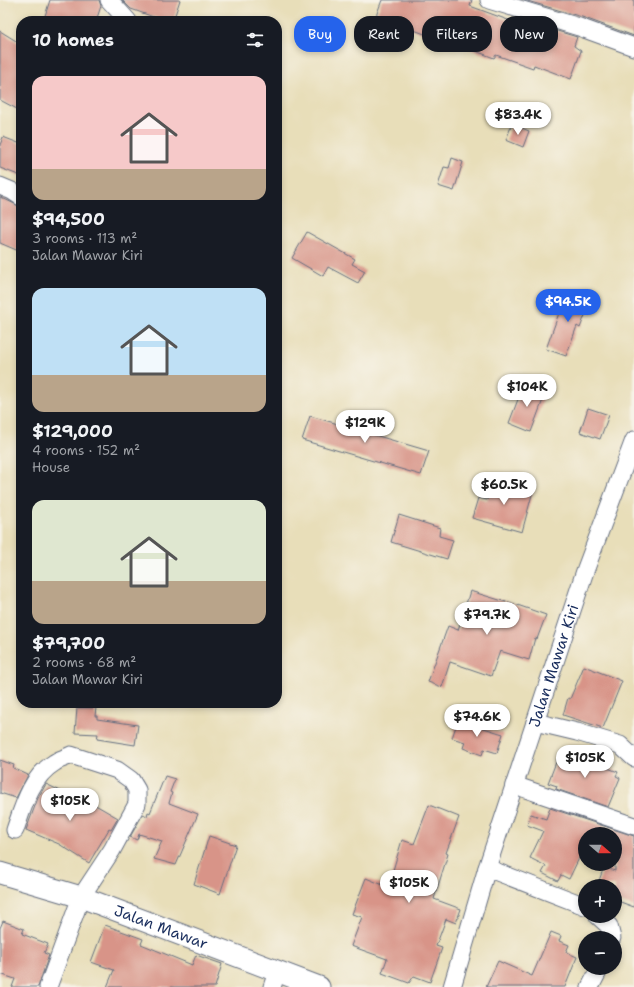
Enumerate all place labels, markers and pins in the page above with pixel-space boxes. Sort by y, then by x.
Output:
pin: $83.4K [485,102,551,136]
pin: $94.5K [535,289,601,323]
pin: $104K [499,374,555,408]
pin: $129K [337,410,393,444]
pin: $60.5K [471,472,537,506]
pin: $79.7K [454,602,520,636]
pin: $74.6K [444,704,510,738]
pin: $105K [557,745,613,779]
pin: $105K [42,788,98,822]
pin: $105K [381,870,437,904]

